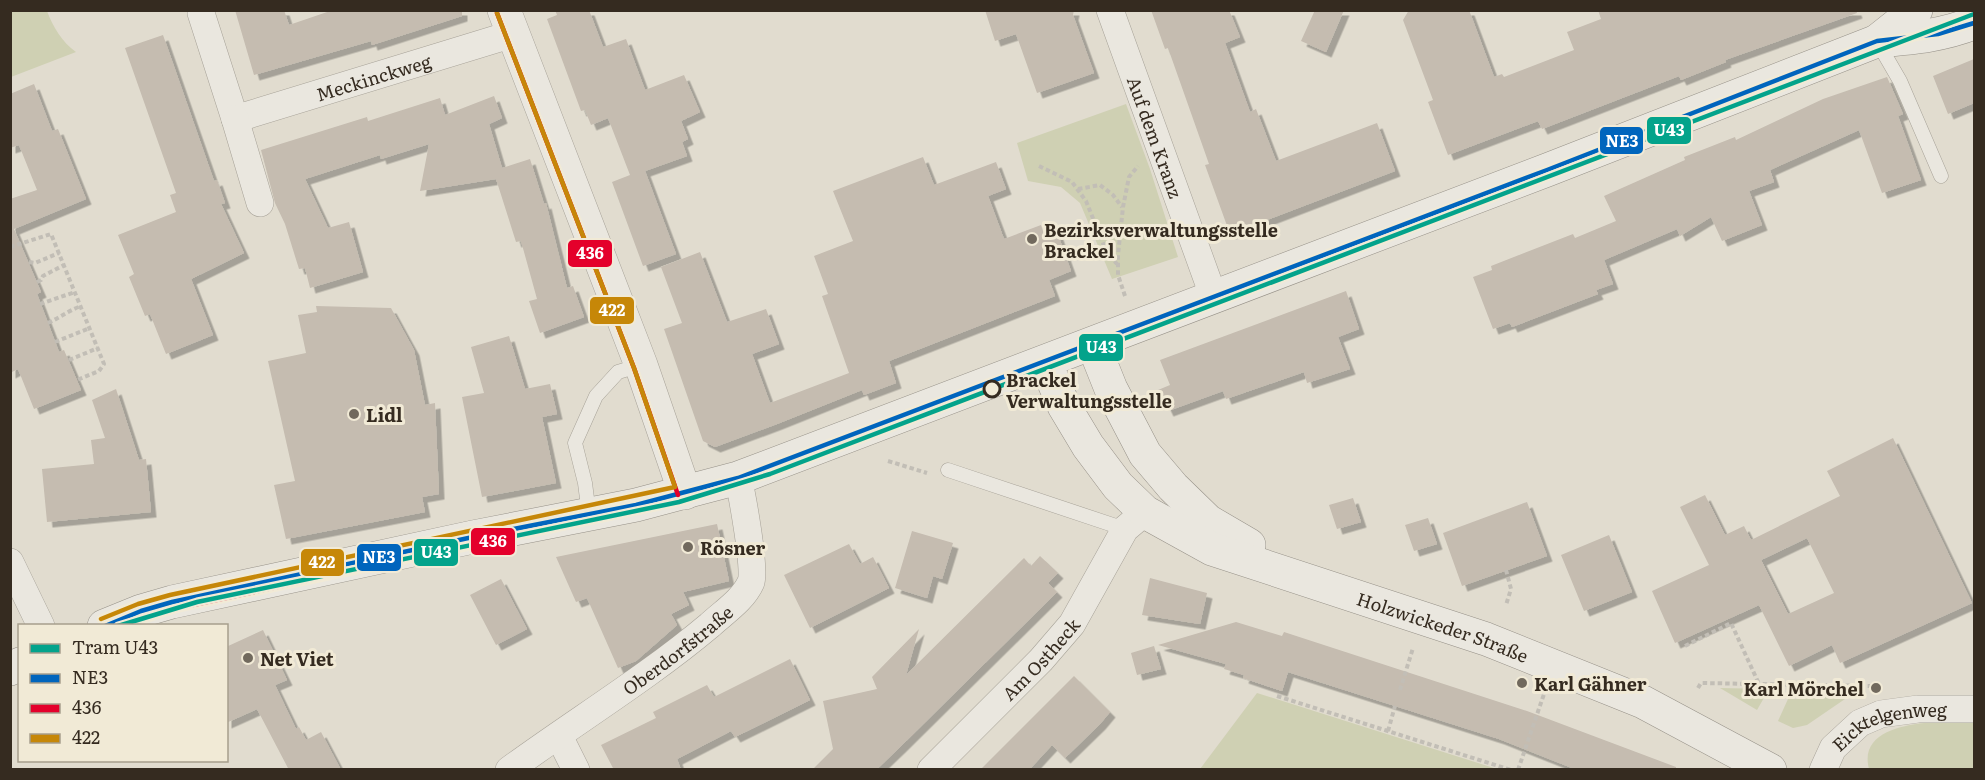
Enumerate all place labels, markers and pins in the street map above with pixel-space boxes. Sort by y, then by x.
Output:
place label: Bezirksverwaltungsstelle Brackel [1044,216,1278,264]
marker: Bezirksverwaltungsstelle Brackel [1025,232,1039,246]
place label: Brackel Verwaltungsstelle [1006,366,1172,414]
marker: Brackel Verwaltungsstelle [983,380,1001,398]
place label: Lidl [366,401,403,428]
marker: Lidl [347,407,361,421]
place label: Rösner [700,534,766,561]
marker: Rösner [681,540,695,554]
place label: Net Viet [260,645,334,672]
marker: Net Viet [241,651,255,665]
place label: Karl Gähner [1534,670,1647,697]
place label: Karl Mörchel [1743,675,1864,702]
marker: Karl Gähner [1515,676,1529,690]
marker: Karl Mörchel [1869,681,1883,695]

